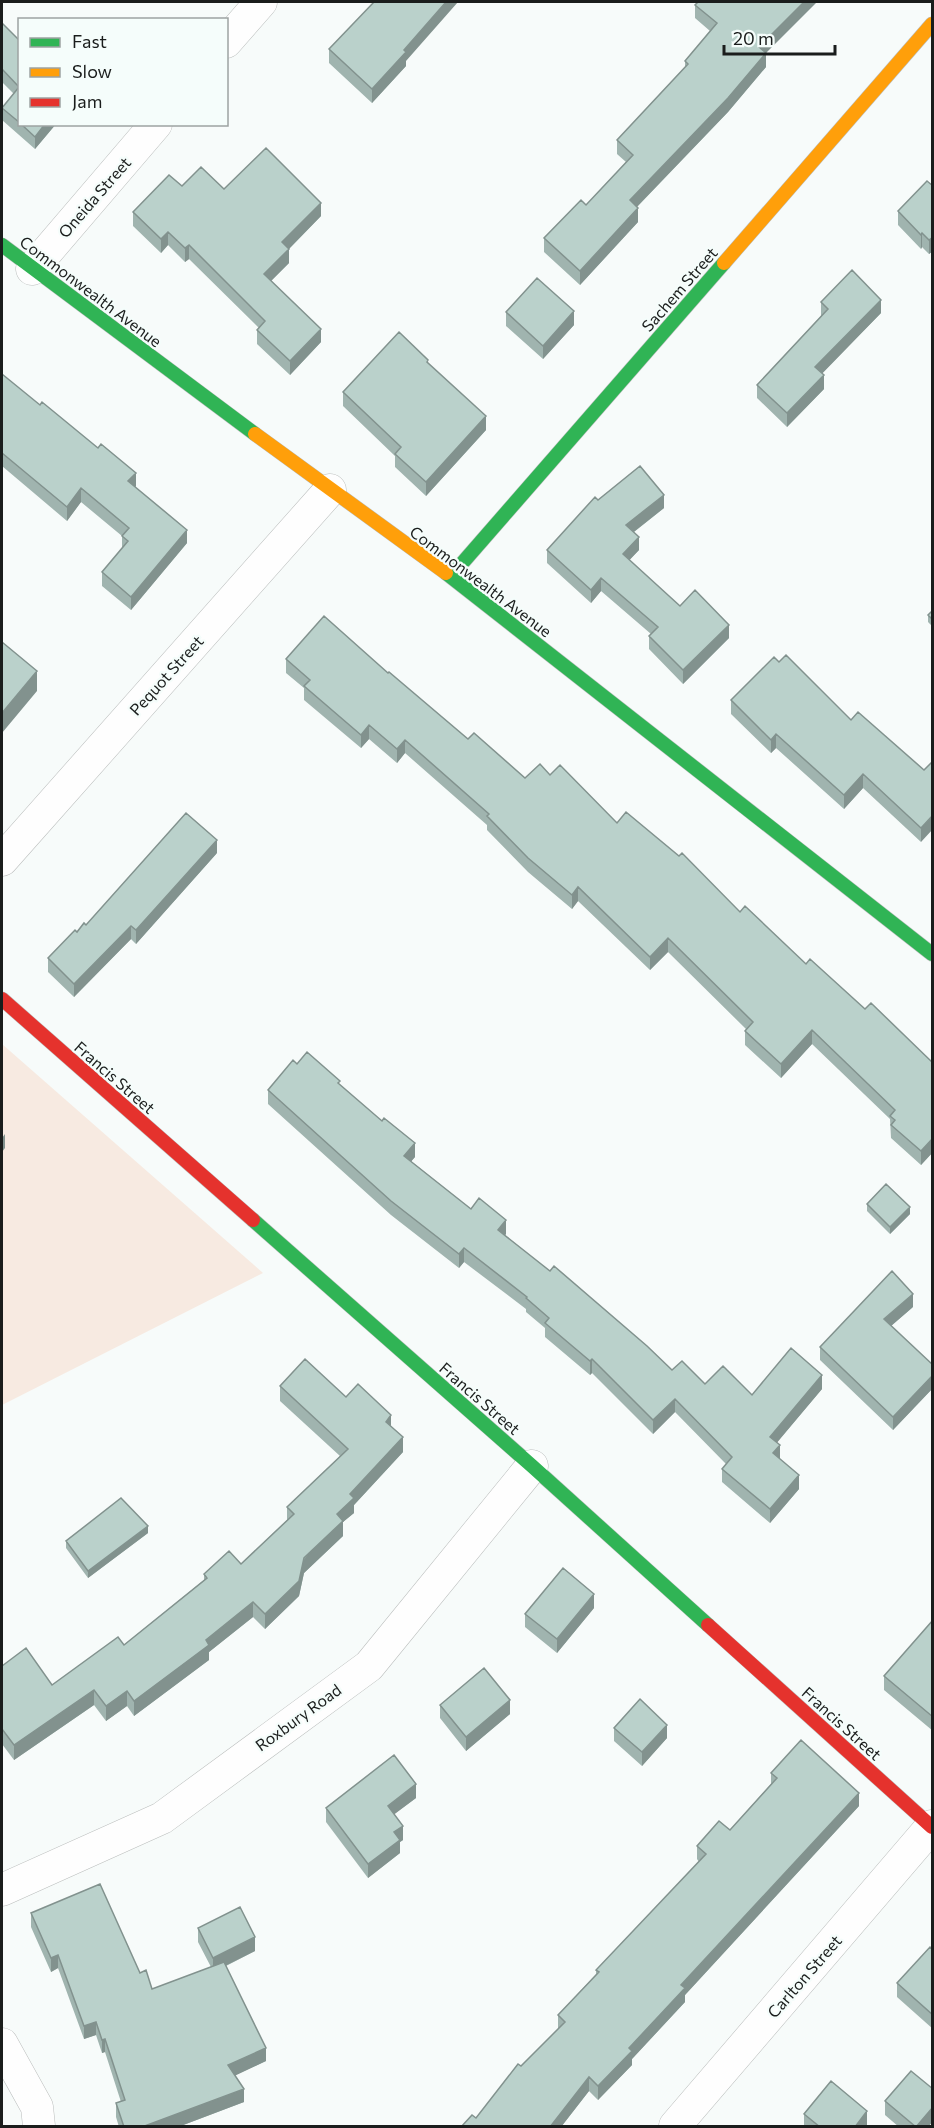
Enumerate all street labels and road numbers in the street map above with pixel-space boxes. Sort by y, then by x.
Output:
street label: Oneida Street [54,152,134,241]
street label: Commonwealth Avenue [16,232,166,350]
street label: Sachem Street [637,243,721,335]
street label: Commonwealth Avenue [406,522,556,640]
street label: Pequot Street [125,631,207,719]
street label: Francis Street [71,1037,159,1117]
street label: Francis Street [436,1358,524,1438]
street label: Roxbury Road [251,1680,345,1754]
street label: Francis Street [798,1682,886,1764]
street label: Carlton Street [763,1930,845,2021]

